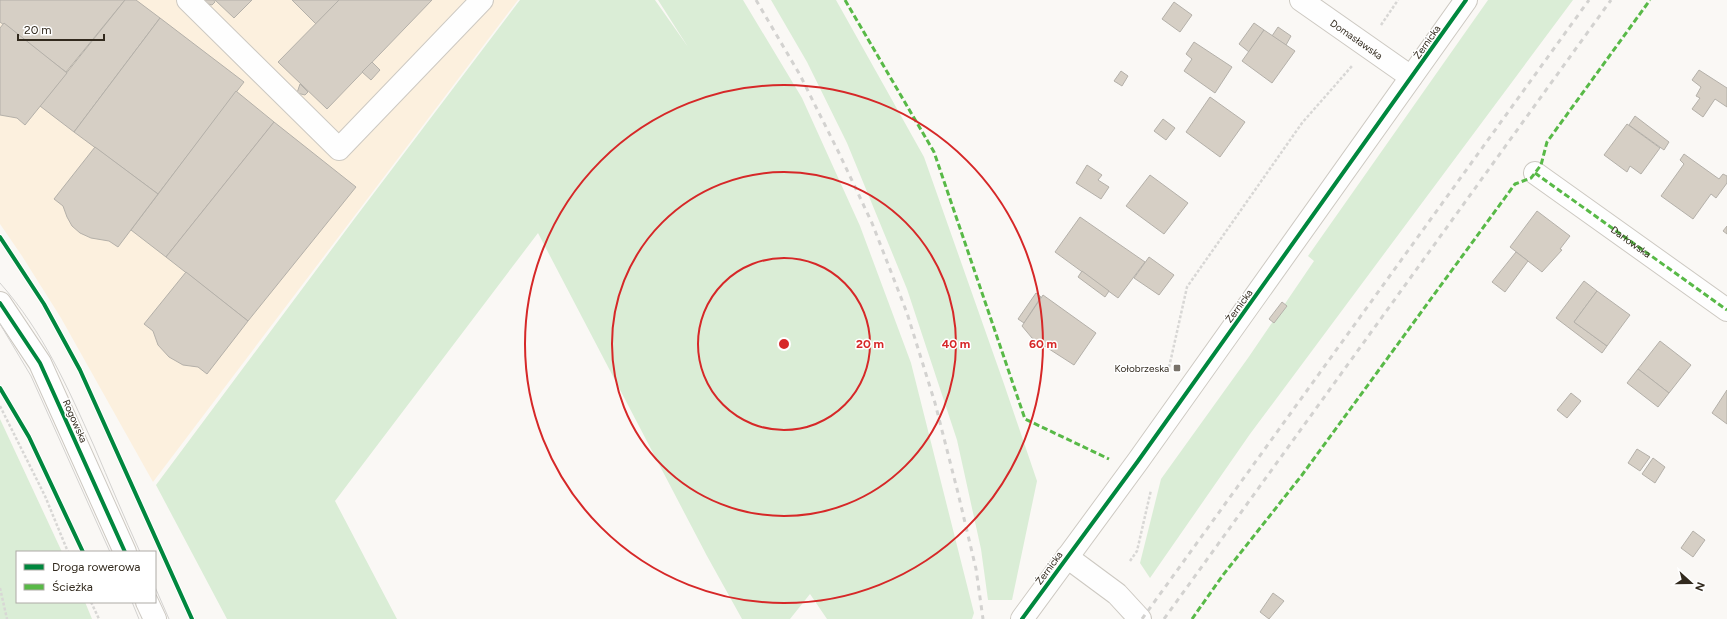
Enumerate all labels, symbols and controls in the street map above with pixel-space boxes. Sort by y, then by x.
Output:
scale bar [18,16,104,42]
street label: Domasławska [1328,16,1386,62]
text: 20 m [24,23,52,37]
street label: Żernicka [1411,23,1443,61]
street label: Darłowska [1608,223,1654,260]
street label: Żernicka [1222,287,1256,325]
centre of rings [777,337,791,351]
text: 20 m [856,337,884,351]
text: 40 m [942,337,970,351]
text: 60 m [1029,337,1057,351]
place label: Kołobrzeska [1114,362,1169,375]
marker: Kołobrzeska [1172,363,1182,373]
street label: Rogowska [60,397,90,445]
street label: Żernicka [1032,549,1066,587]
legend [16,551,156,603]
text: Droga rowerowa [52,560,140,574]
north arrow [1671,563,1711,603]
text: Ścieżka [52,580,93,594]
text: N [1692,580,1707,593]

